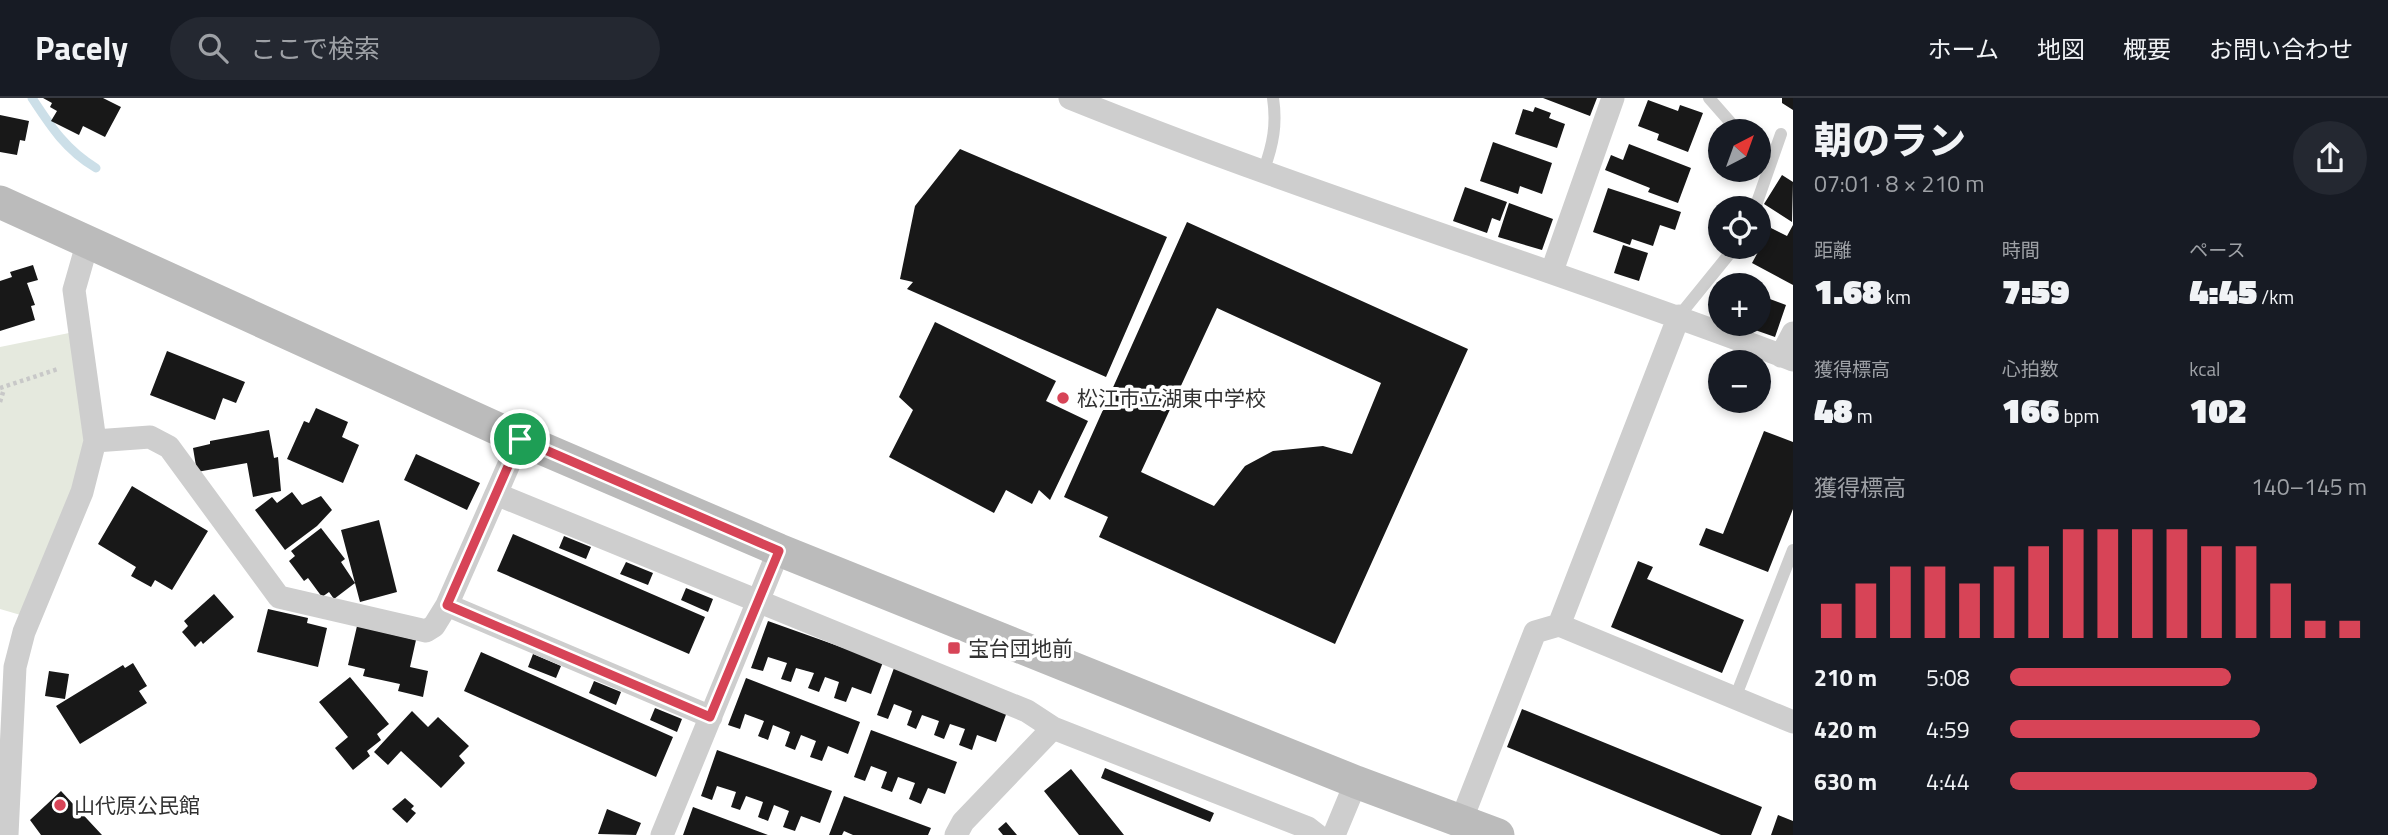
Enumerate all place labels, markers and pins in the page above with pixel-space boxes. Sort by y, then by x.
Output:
place label: 松江市立湖東中学校 [1077,382,1266,414]
marker: 松江市立湖東中学校 [1055,390,1071,406]
pin [490,409,550,469]
place label: 宝台団地前 [968,632,1073,664]
marker: 宝台団地前 [946,640,962,656]
place label: 山代原公民館 [74,789,200,821]
marker: 山代原公民館 [52,797,68,813]

